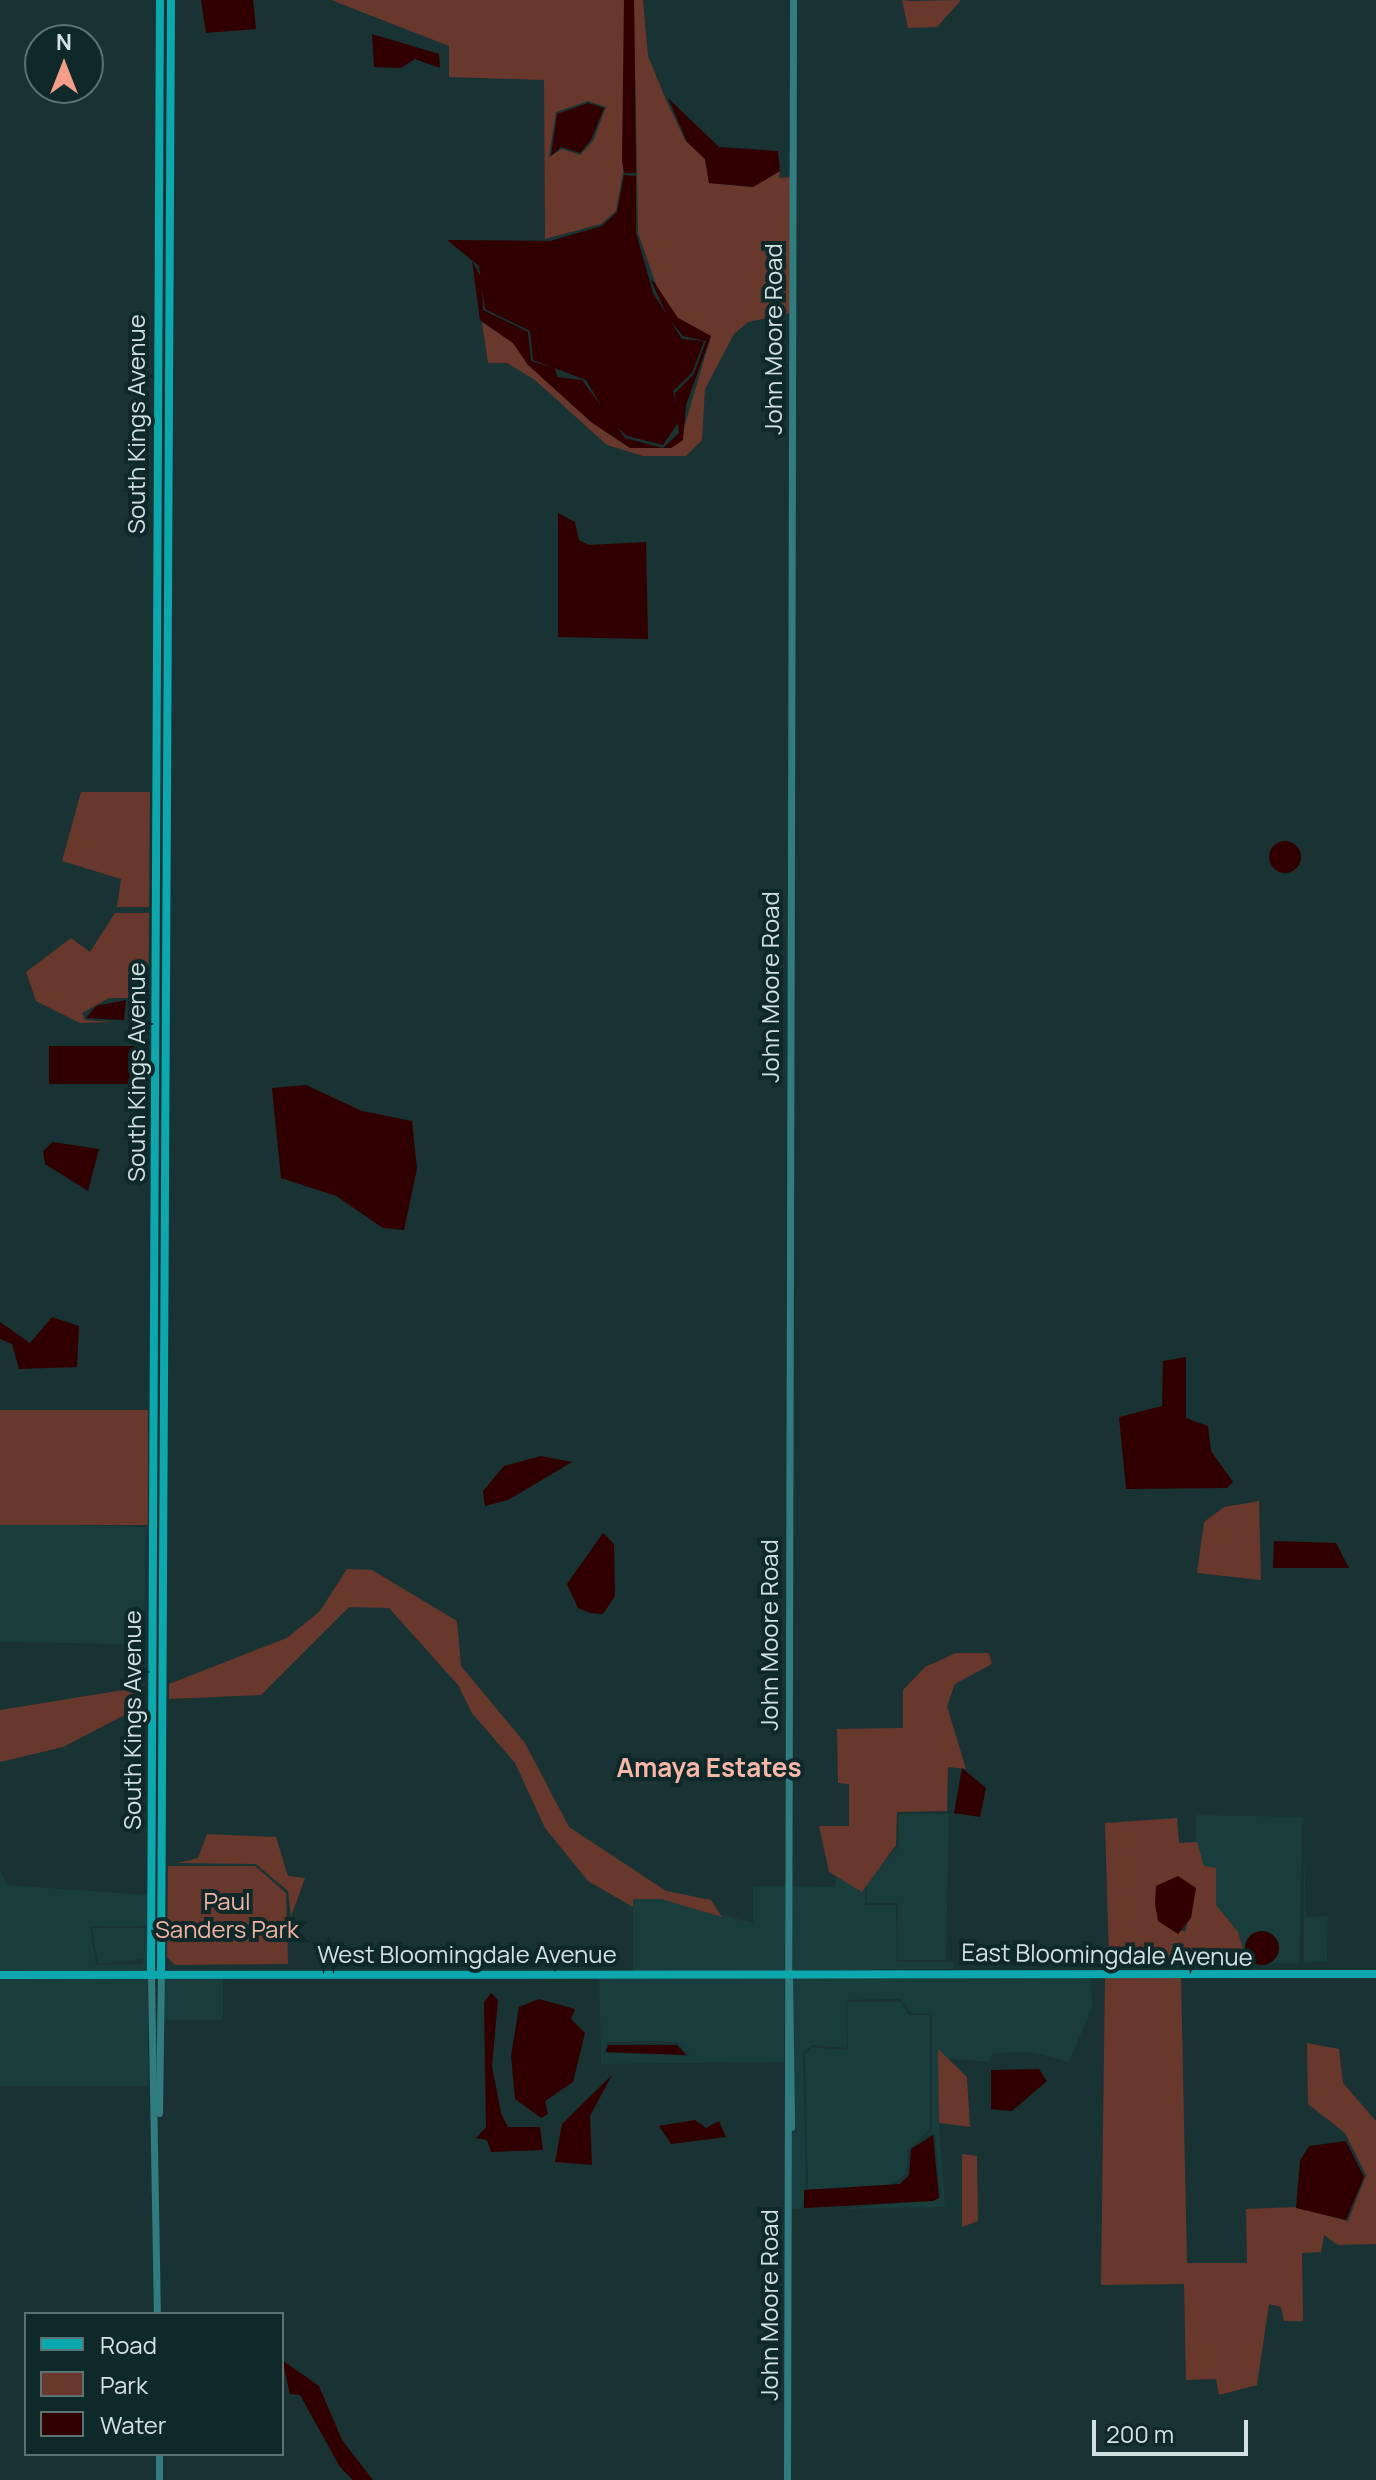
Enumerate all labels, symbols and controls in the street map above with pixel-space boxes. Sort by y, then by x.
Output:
north arrow [24,24,104,104]
text: N [56,27,72,57]
street label: John Moore Road [759,243,787,435]
street label: South Kings Avenue [122,314,150,534]
street label: John Moore Road [756,891,784,1083]
street label: South Kings Avenue [122,962,150,1182]
street label: John Moore Road [755,1539,783,1731]
street label: South Kings Avenue [118,1610,146,1830]
district label: Amaya Estates [616,1752,802,1784]
park label: Paul Sanders Park [155,1887,299,1943]
street label: East Bloomingdale Avenue [961,1937,1253,1971]
street label: West Bloomingdale Avenue [317,1940,617,1968]
street label: John Moore Road [755,2209,783,2401]
legend [24,2312,284,2456]
text: Road [100,2328,157,2361]
text: Park [100,2368,148,2401]
scale bar [1096,2404,1252,2454]
text: Water [100,2408,167,2441]
text: 200 m [1106,2417,1174,2450]

